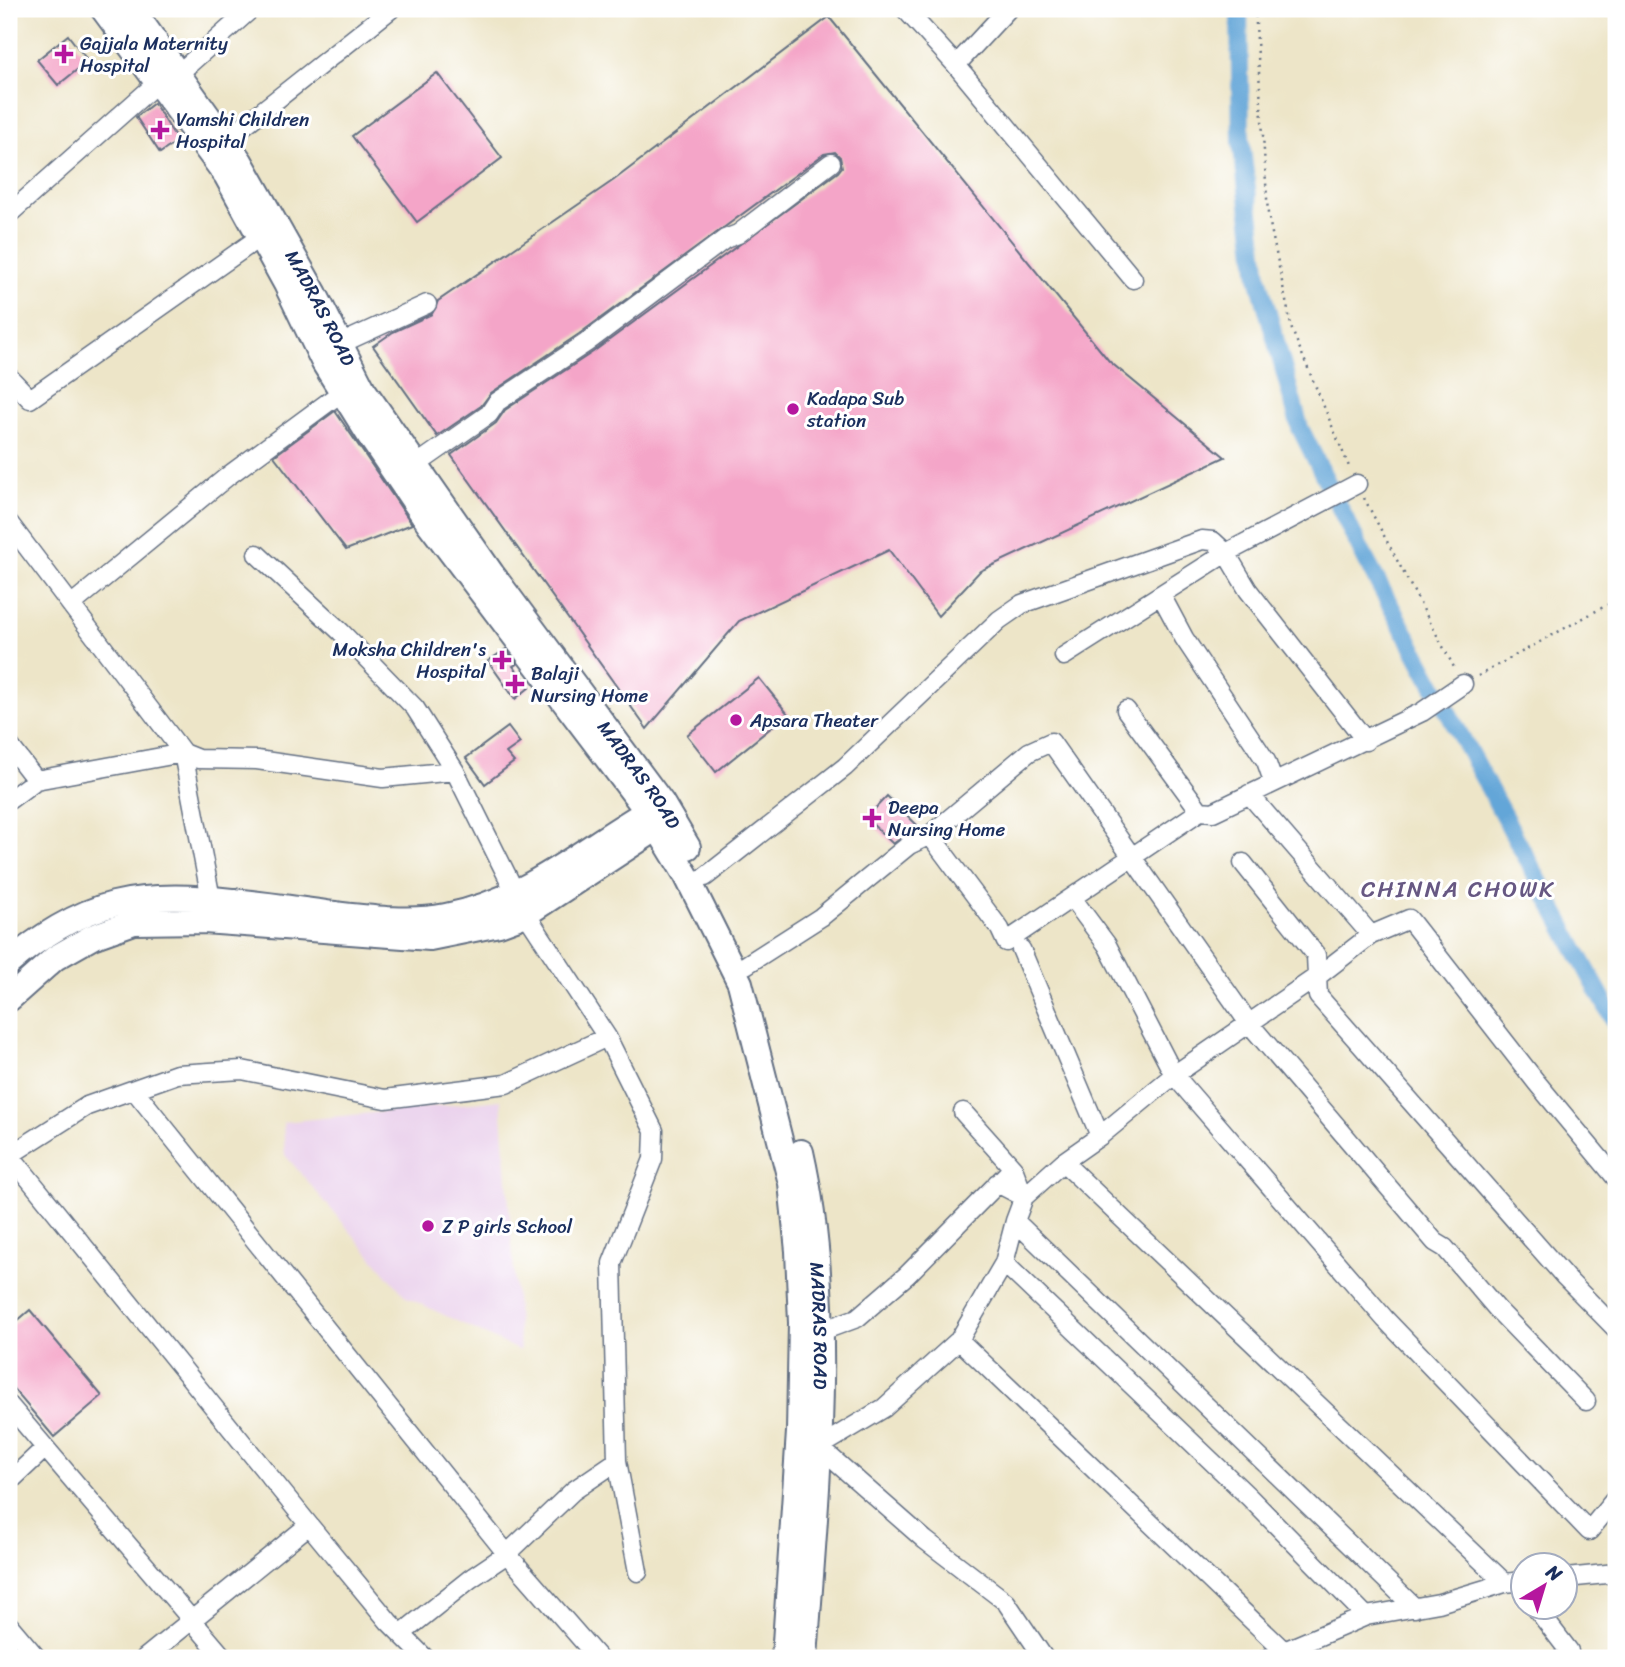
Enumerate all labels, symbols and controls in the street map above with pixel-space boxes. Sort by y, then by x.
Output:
place label: Gajjala Maternity Hospital [80,27,228,82]
marker: Gajjala Maternity Hospital [54,44,74,64]
place label: Vamshi Children Hospital [176,103,309,158]
marker: Vamshi Children Hospital [150,120,170,140]
street label: MADRAS ROAD [276,243,365,372]
place label: Kadapa Sub station [806,382,904,437]
marker: Kadapa Sub station [785,401,801,417]
place label: Moksha Children's Hospital [332,633,487,688]
marker: Moksha Children's Hospital [492,650,512,670]
place label: Balaji Nursing Home [531,657,648,712]
marker: Balaji Nursing Home [505,674,525,694]
place label: Apsara Theater [749,704,879,737]
marker: Apsara Theater [728,712,744,728]
street label: MADRAS ROAD [589,713,690,836]
place label: Deepa Nursing Home [888,791,1005,846]
marker: Deepa Nursing Home [862,808,882,828]
district label: CHINNA CHOWK [1361,869,1555,910]
place label: Z P girls School [442,1210,573,1243]
marker: Z P girls School [420,1218,436,1234]
street label: MADRAS ROAD [800,1261,837,1390]
north arrow [1510,1552,1580,1622]
text: N [1538,1555,1570,1591]

